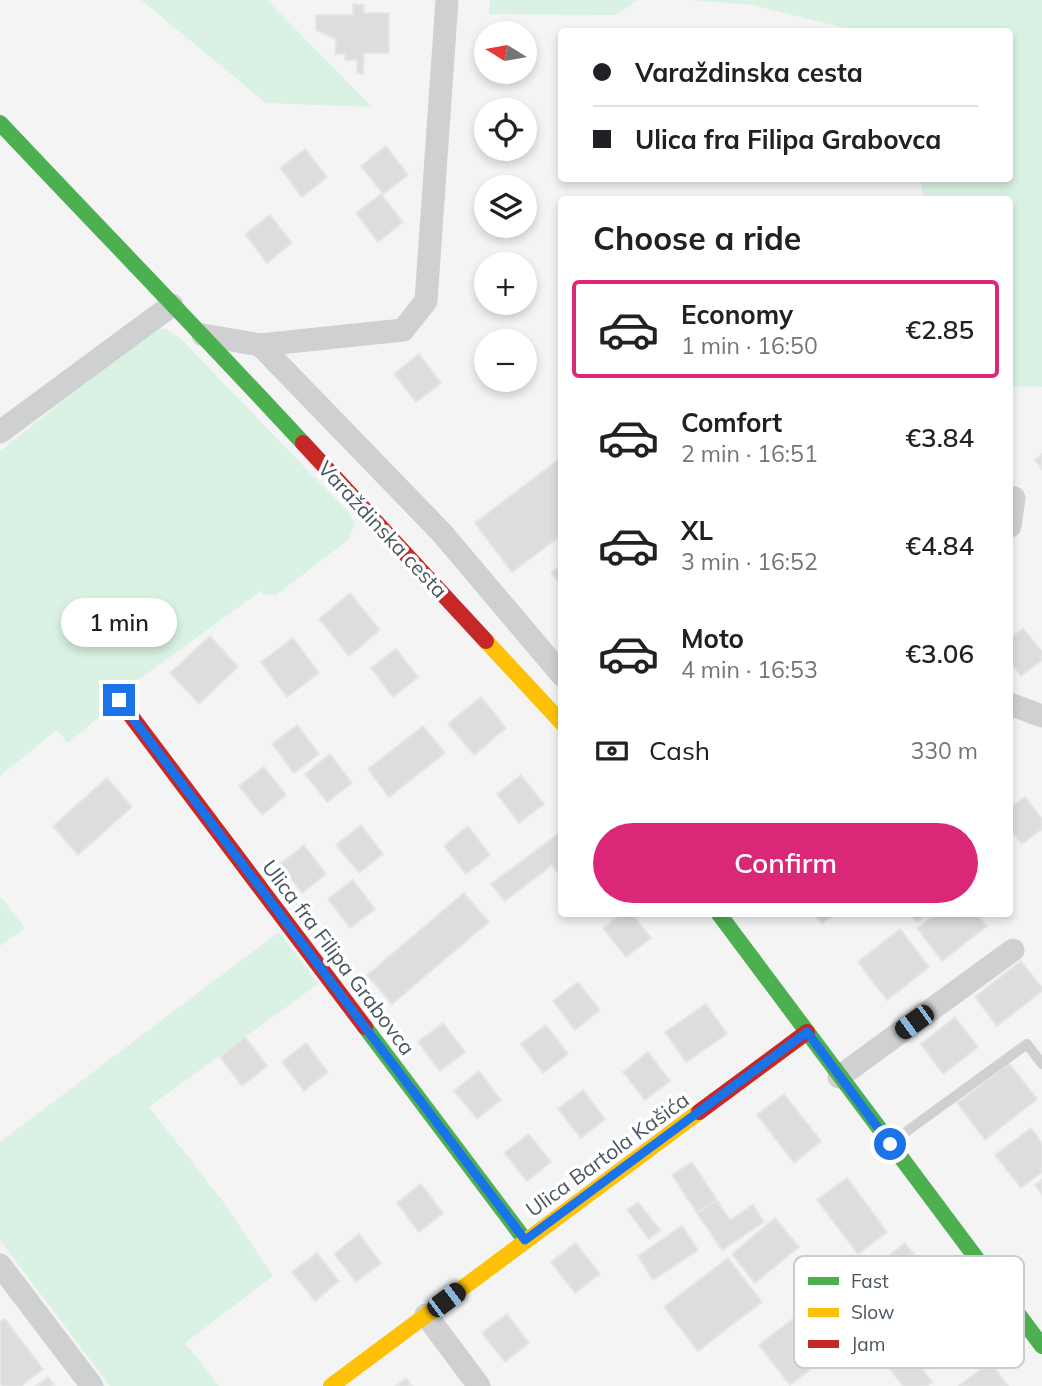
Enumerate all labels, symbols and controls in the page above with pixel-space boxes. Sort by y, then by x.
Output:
north arrow [474,21,537,84]
map controls [474,21,537,392]
text: Varaždinska cesta [635,56,863,89]
button: locate [474,98,537,161]
text: Ulica fra Filipa Grabovca [635,123,941,156]
button: layers [474,175,537,238]
text: Choose a ride [593,218,801,258]
button: + [474,252,537,315]
icon: car [597,298,660,361]
text: Economy [681,298,793,331]
text: €2.85 [905,313,974,346]
button: − [474,329,537,392]
text: 1 min · 16:50 [681,331,818,360]
icon: car [597,406,660,469]
text: Comfort [681,406,782,439]
text: €3.84 [905,421,974,454]
text: 2 min · 16:51 [681,439,818,468]
street label: Varaždinska cesta [313,455,453,603]
icon: car [597,514,660,577]
text: XL [681,514,713,547]
text: €4.84 [905,529,974,562]
text: 3 min · 16:52 [681,547,818,576]
callout: 1 min [61,598,177,648]
text: 1 min [89,608,149,637]
icon: car [597,622,660,685]
text: Moto [681,622,744,655]
text: €3.06 [905,637,974,670]
text: 4 min · 16:53 [681,655,818,684]
route end [103,684,135,716]
icon: cash [593,732,631,770]
text: Cash [649,734,710,767]
text: 330 m [910,736,978,765]
button: Confirm [593,823,978,903]
street label: Ulica fra Filipa Grabovca [257,854,421,1060]
car [891,1001,938,1043]
street label: Ulica Bartola Kašića [520,1086,694,1222]
route start [874,1128,906,1160]
legend [794,1256,1024,1368]
text: Fast [851,1269,889,1293]
car [423,1279,470,1321]
text: Slow [851,1300,895,1324]
text: Jam [851,1332,885,1356]

